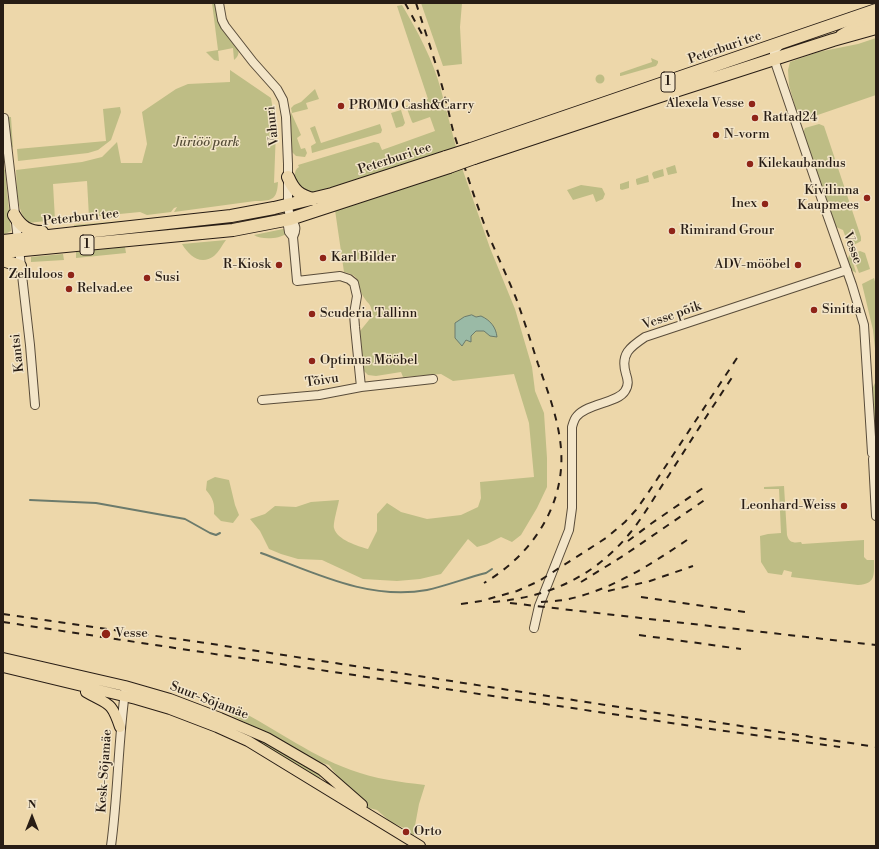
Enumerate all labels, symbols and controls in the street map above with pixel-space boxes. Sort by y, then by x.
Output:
street label: Peterburi tee [686,28,764,68]
road number: 1 [661,72,675,92]
place label: Alexela Vesse [666,96,744,112]
place label: PROMO Cash&Carry [349,98,474,114]
marker: Alexela Vesse [747,99,757,109]
marker: PROMO Cash&Carry [336,101,346,111]
street label: Vahuri [263,105,283,147]
place label: Rattad24 [763,110,817,126]
marker: Rattad24 [750,113,760,123]
place label: N-vorm [724,127,770,143]
marker: N-vorm [711,130,721,140]
park label: Jüriöö park [175,135,239,151]
street label: Peterburi tee [356,140,434,178]
place label: Kilekaubandus [758,156,846,172]
marker: Kilekaubandus [745,159,755,169]
place label: Kivilinna Kaupmees [797,183,859,214]
marker: Kivilinna Kaupmees [862,193,872,203]
place label: Inex [731,196,757,212]
marker: Inex [760,199,770,209]
street label: Peterburi tee [42,206,120,230]
place label: Rimirand Grour [680,223,774,239]
marker: Rimirand Grour [667,226,677,236]
street label: Vesse [839,230,865,266]
road number: 1 [80,235,94,255]
place label: Karl Bilder [331,250,396,266]
marker: Karl Bilder [318,253,328,263]
place label: R-Kiosk [223,257,271,273]
place label: ADV-mööbel [715,257,790,273]
marker: R-Kiosk [274,260,284,270]
marker: ADV-mööbel [793,260,803,270]
place label: Zelluloos [9,267,63,283]
marker: Zelluloos [66,270,76,280]
place label: Susi [155,270,180,286]
marker: Susi [142,273,152,283]
place label: Relvad.ee [77,281,133,297]
marker: Relvad.ee [64,284,74,294]
street label: Vesse põik [640,299,704,333]
place label: Sinitta [822,302,862,318]
marker: Sinitta [809,305,819,315]
place label: Scuderia Tallinn [320,306,417,322]
marker: Scuderia Tallinn [307,309,317,319]
street label: Kantsi [8,333,28,373]
place label: Optimus Mööbel [320,353,418,369]
marker: Optimus Mööbel [307,356,317,366]
street label: Tõivu [304,371,340,391]
place label: Leonhard-Weiss [741,498,836,514]
marker: Leonhard-Weiss [839,501,849,511]
place label: Vesse [115,626,148,642]
marker: Vesse [100,628,112,640]
street label: Suur-Sõjamäe [168,679,250,723]
street label: Kesk-Sõjamäe [94,729,116,813]
north arrow [12,797,52,837]
text: N [28,798,36,812]
place label: Orto [414,824,442,840]
marker: Orto [401,827,411,837]

